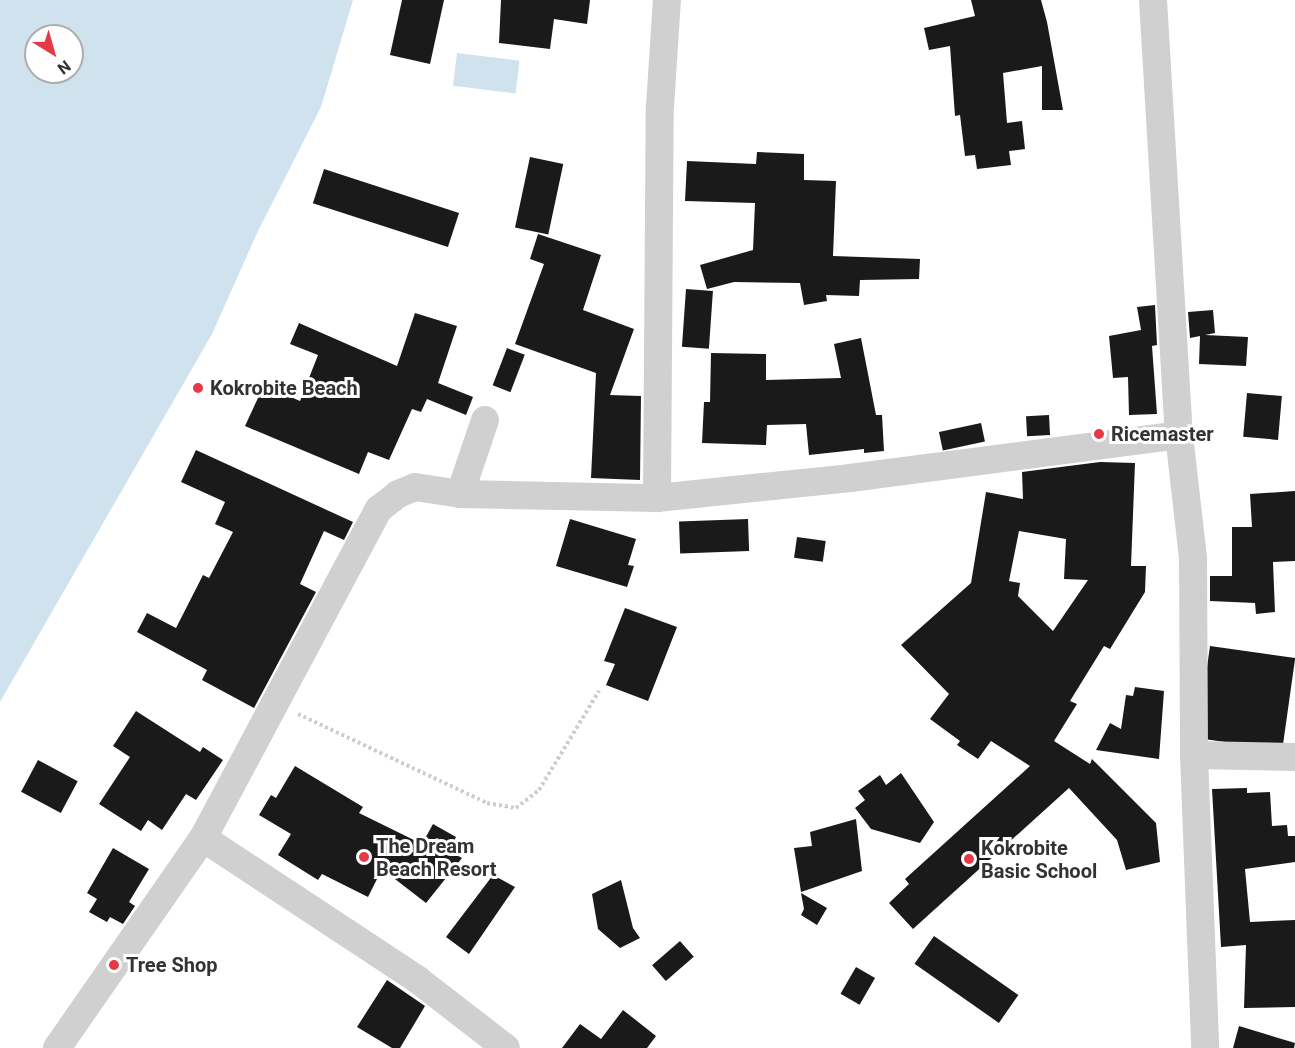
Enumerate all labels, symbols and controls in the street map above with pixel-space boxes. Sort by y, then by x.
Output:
north arrow [24,24,84,84]
text: N [54,56,74,78]
place label: Kokrobite Beach [210,376,358,400]
marker: Kokrobite Beach [191,381,205,395]
place label: Ricemaster [1111,422,1214,446]
marker: Ricemaster [1092,427,1106,441]
place label: The Dream Beach Resort [376,834,497,881]
place label: Kokrobite Basic School [981,836,1097,883]
marker: The Dream Beach Resort [357,850,371,864]
marker: Kokrobite Basic School [962,852,976,866]
place label: Tree Shop [126,953,217,977]
marker: Tree Shop [107,958,121,972]

